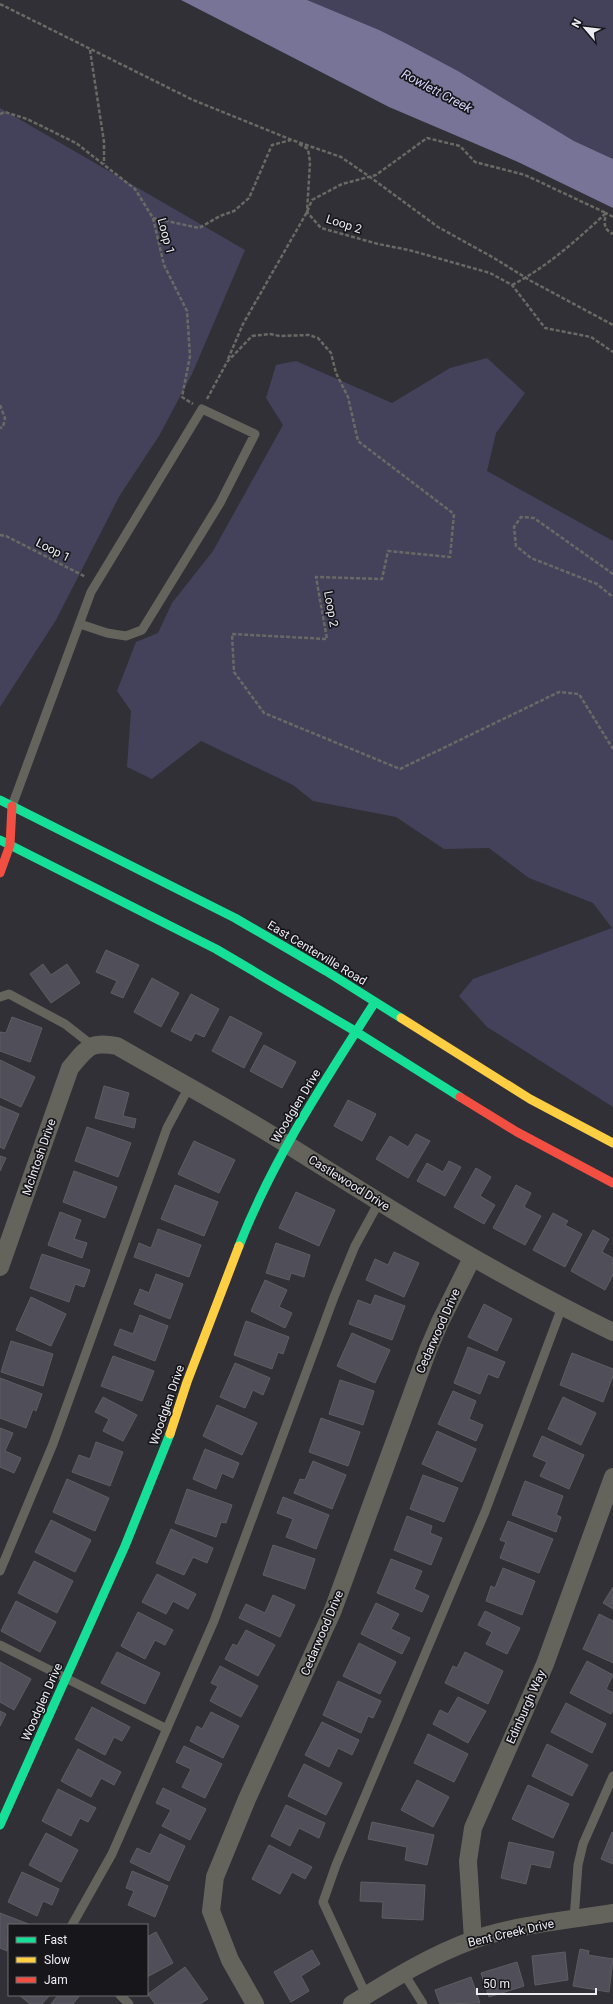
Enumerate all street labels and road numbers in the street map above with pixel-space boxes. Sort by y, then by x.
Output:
street label: Loop 2 [324,212,364,236]
street label: Loop 1 [155,217,177,255]
street label: Loop 1 [34,535,72,565]
street label: Loop 2 [321,590,341,628]
street label: East Centerville Road [265,918,369,988]
street label: Woodglen Drive [268,1067,324,1145]
street label: McIntosh Drive [19,1117,59,1197]
street label: Castlewood Drive [306,1152,392,1214]
street label: Cedarwood Drive [413,1287,463,1375]
street label: Woodglen Drive [147,1363,187,1447]
street label: Cedarwood Drive [298,1588,346,1678]
street label: Woodglen Drive [19,1661,65,1743]
street label: Edinburgh Way [503,1668,549,1746]
street label: Bent Creek Drive [467,1916,555,1950]

